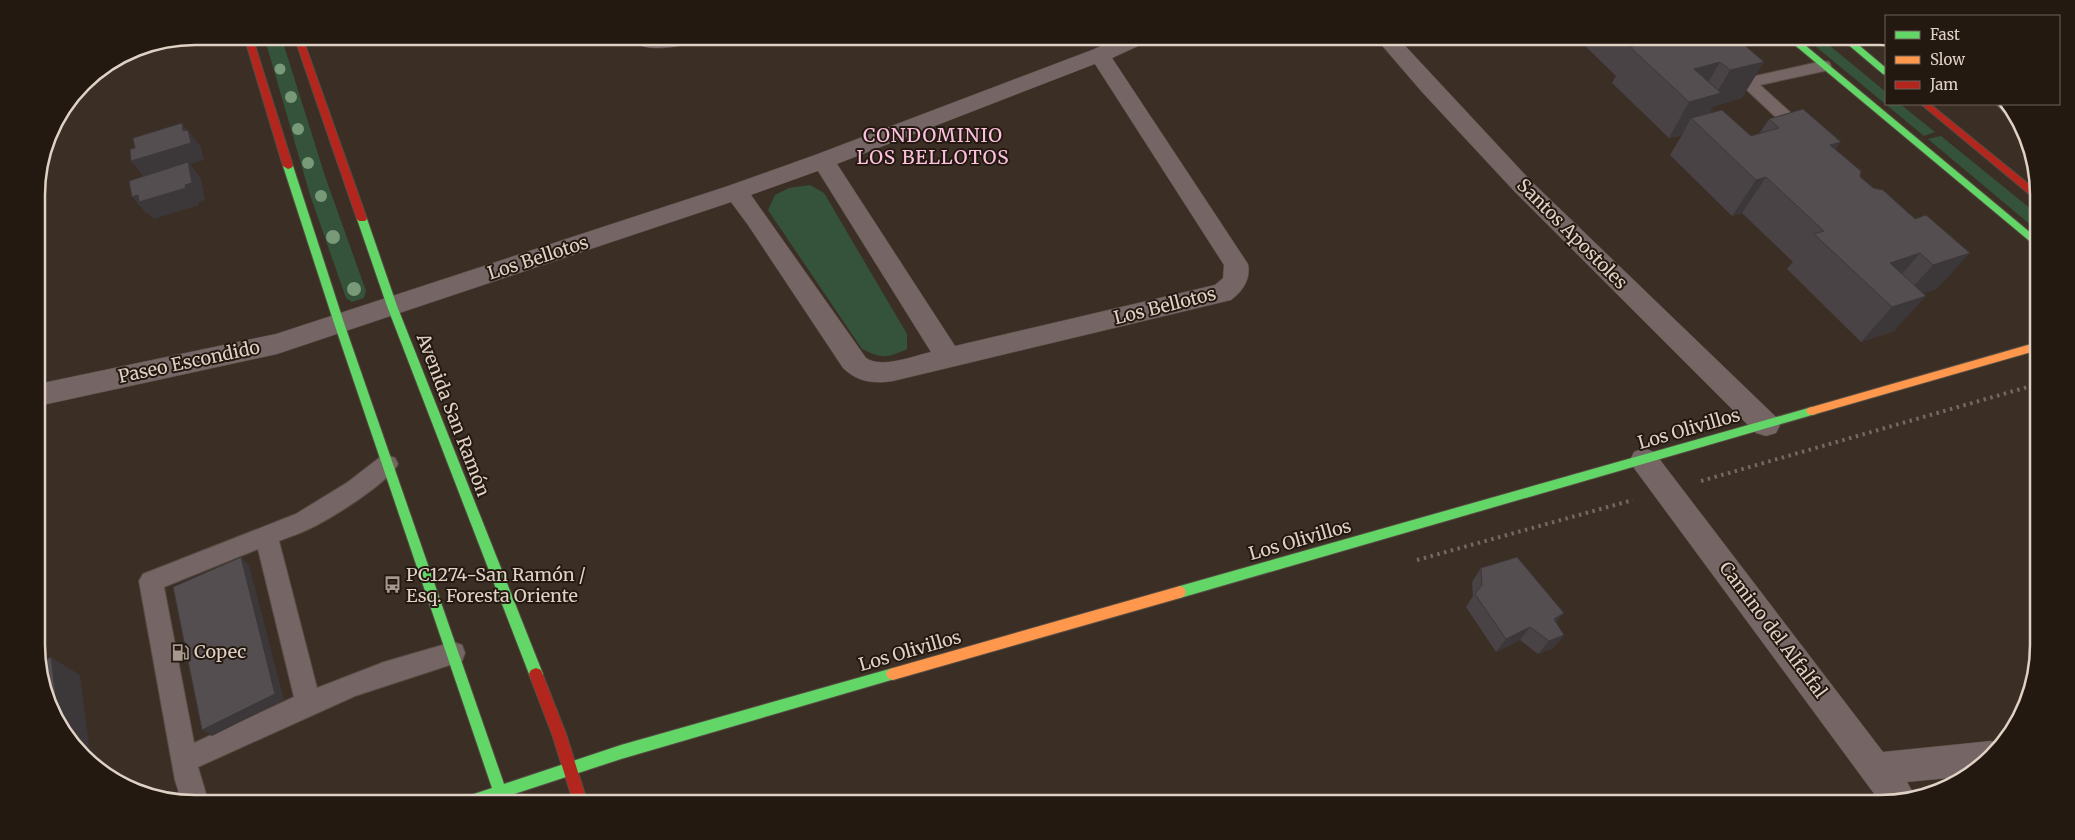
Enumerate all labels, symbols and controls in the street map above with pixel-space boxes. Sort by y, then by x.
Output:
legend [1885,15,2060,105]
text: Fast [1930,25,1960,44]
text: Slow [1930,50,1965,69]
text: Jam [1929,75,1958,94]
district label: CONDOMINIO LOS BELLOTOS [857,123,1010,169]
street label: Santos Apostoles [1512,174,1633,294]
street label: Los Bellotos [485,230,591,285]
street label: Los Bellotos [1111,282,1218,329]
street label: Avenida San Ramón [411,329,495,500]
street label: Paseo Escondido [116,335,262,388]
street label: Los Olivillos [1635,403,1743,454]
street label: Los Olivillos [1246,514,1354,565]
street label: Camino del Alfalfal [1715,557,1832,703]
place label: PC1274-San Ramón / Esq. Foresta Oriente [406,563,586,607]
bus stop icon: PC1274-San Ramón / Esq. Foresta Oriente [382,575,402,595]
street label: Los Olivillos [856,625,964,676]
place label: Copec [194,640,246,663]
fuel station icon: Copec [170,642,190,662]

